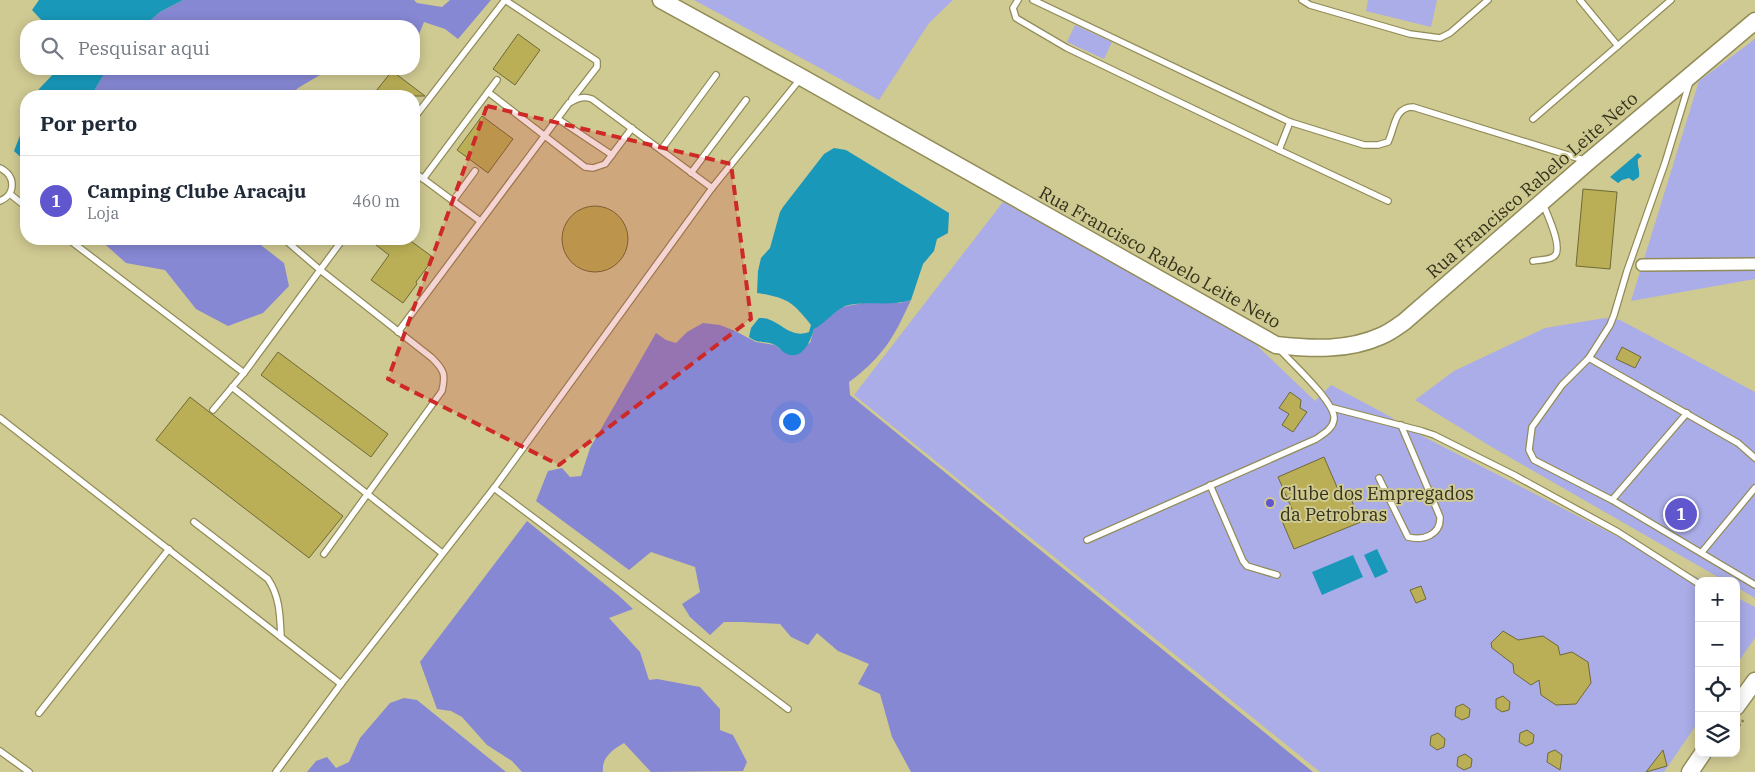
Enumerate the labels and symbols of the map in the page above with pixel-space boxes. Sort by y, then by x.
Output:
street label: Rua Francisco Rabelo Leite Neto [1422,87,1642,283]
street label: Rua Francisco Rabelo Leite Neto [1035,181,1285,333]
your location [779,409,805,435]
place label: Clube dos Empregados da Petrobras [1280,482,1474,526]
pin: 1 [1665,495,1697,533]
marker: Clube dos Empregados da Petrobras [1264,497,1276,509]

